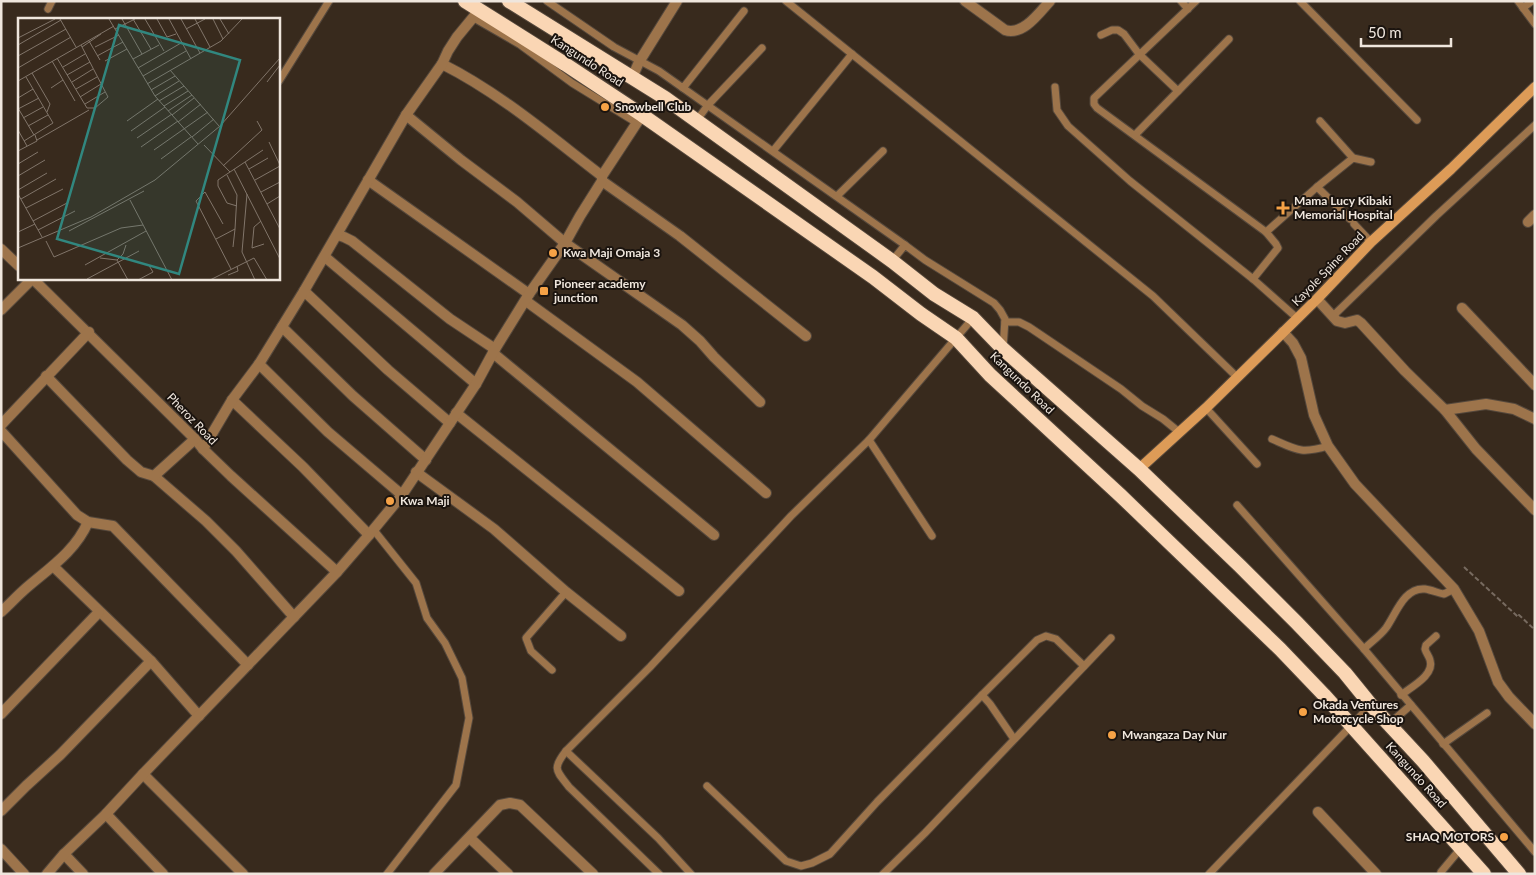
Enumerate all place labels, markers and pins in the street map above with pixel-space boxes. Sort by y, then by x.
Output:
place label: Snowbell Club [615,99,691,114]
marker: Snowbell Club [599,101,611,113]
place label: Mama Lucy Kibaki Memorial Hospital [1294,193,1393,222]
marker: Mama Lucy Kibaki Memorial Hospital [1276,201,1290,215]
place label: Kwa Maji Omaja 3 [563,245,660,260]
marker: Kwa Maji Omaja 3 [547,247,559,259]
place label: Pioneer academy junction [553,276,646,305]
marker: Pioneer academy junction [538,285,550,297]
place label: Kwa Maji [400,493,450,508]
marker: Kwa Maji [384,495,396,507]
place label: Okada Ventures Motorcycle Shop [1313,697,1404,726]
marker: Okada Ventures Motorcycle Shop [1297,706,1309,718]
place label: Mwangaza Day Nur [1122,727,1227,742]
marker: Mwangaza Day Nur [1106,729,1118,741]
place label: SHAQ MOTORS [1406,829,1494,844]
marker: SHAQ MOTORS [1498,831,1510,843]

